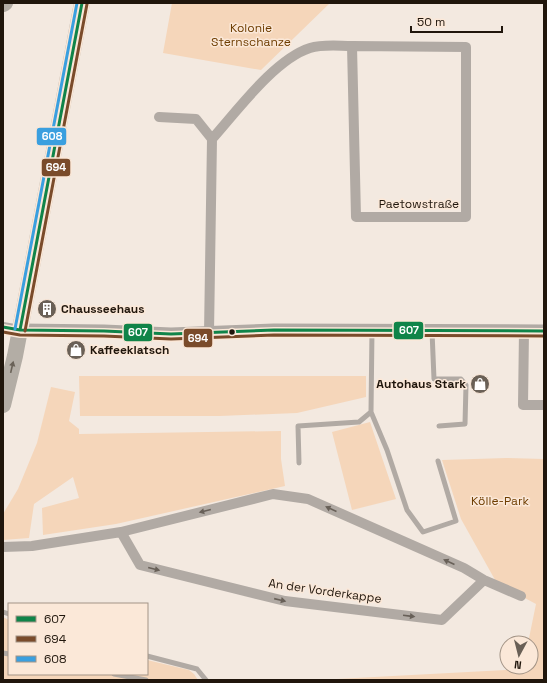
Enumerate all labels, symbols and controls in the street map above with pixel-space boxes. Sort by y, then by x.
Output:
scale bar [411,8,502,34]
text: 50 m [417,14,445,30]
park label: Kolonie Sternschanze [211,20,291,50]
line badge: 608 [36,127,67,146]
text: 608 [42,129,63,143]
line badge: 694 [41,158,71,177]
text: 694 [46,160,66,174]
street label: Paetowstraße [379,196,459,212]
building icon: Chausseehaus [36,298,58,320]
place label: Chausseehaus [61,301,145,317]
line badge: 607 [393,321,424,340]
line badge: 607 [123,323,153,342]
text: 607 [399,323,419,337]
text: 607 [128,325,148,339]
unlabelled marker [227,327,237,337]
line badge: 694 [183,328,213,348]
text: 694 [188,331,208,345]
shop icon: Kaffeeklatsch [65,339,87,361]
place label: Kaffeeklatsch [90,342,169,358]
one-way arrow [10,361,16,374]
shop icon: Autohaus Stark [469,373,491,395]
place label: Autohaus Stark [376,376,466,392]
park label: Kölle-Park [471,493,529,509]
one-way arrow [324,505,336,511]
one-way arrow [199,508,211,514]
one-way arrow [443,558,455,564]
one-way arrow [148,566,160,572]
street label: An der Vorderkappe [267,575,383,607]
one-way arrow [274,597,286,603]
legend [8,603,148,675]
text: 607 [44,611,66,627]
one-way arrow [403,613,415,619]
text: 694 [44,631,67,647]
north arrow [499,635,539,675]
text: 608 [44,651,67,667]
text: N [513,658,522,672]

